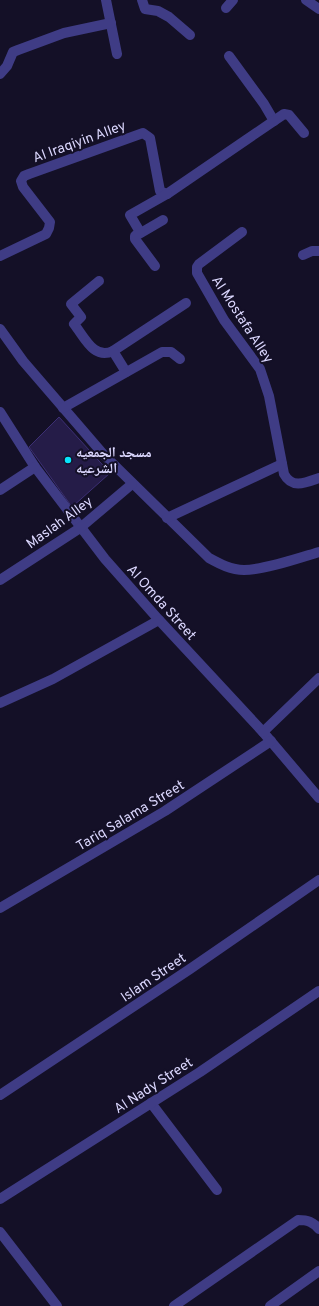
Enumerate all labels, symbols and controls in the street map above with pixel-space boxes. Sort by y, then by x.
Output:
street label: Al Iraqiyin Alley [31,118,128,167]
street label: Al Mostafa Alley [207,273,276,367]
place label: مسجد الجمعيه الشرعيه [76,445,152,478]
marker: مسجد الجمعيه الشرعيه [63,455,73,465]
street label: Maslah Alley [23,493,96,553]
street label: Al Omda Street [122,562,199,644]
street label: Tariq Salama Street [74,777,188,855]
street label: Islam Street [118,950,190,1006]
street label: Al Nady Street [111,1054,196,1118]

